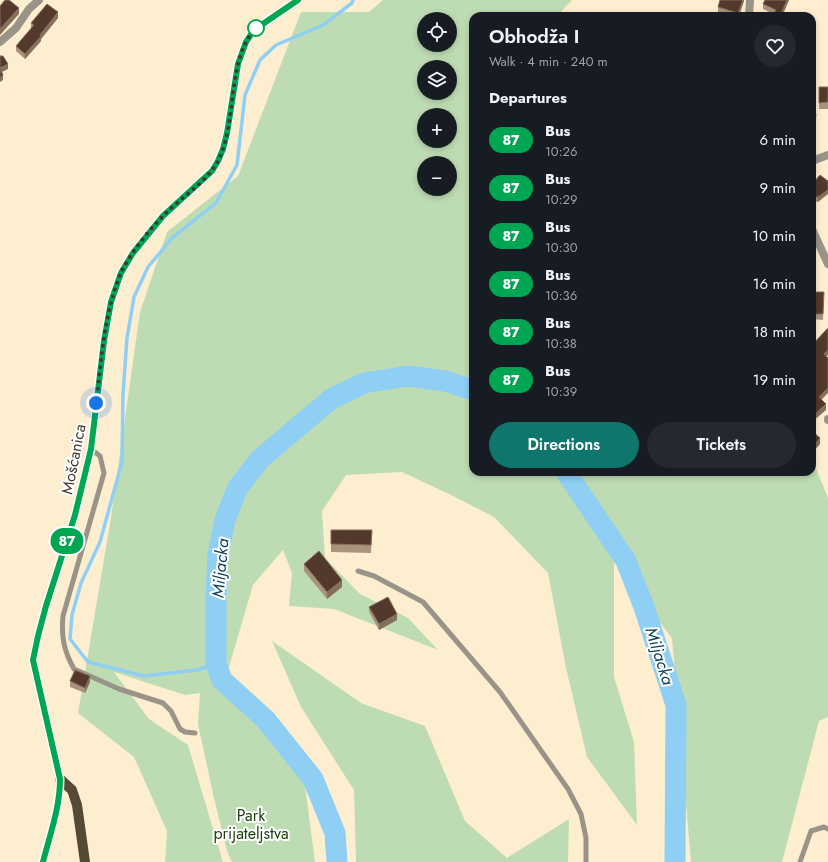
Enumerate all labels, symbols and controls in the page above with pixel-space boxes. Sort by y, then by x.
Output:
map controls [417,12,457,196]
button: locate [417,12,457,52]
unlabelled marker [247,19,265,37]
text: Obhodža I [489,23,579,50]
button: heart [754,25,796,67]
text: Walk · 4 min · 240 m [489,52,608,71]
button: layers [417,60,457,100]
text: Departures [489,87,567,109]
button: + [417,108,457,148]
text: Bus [545,120,570,142]
text: 6 min [759,129,796,151]
text: 87 [502,130,520,150]
text: 10:26 [545,142,577,161]
button: − [417,156,457,196]
text: Bus [545,168,570,190]
text: 9 min [759,177,796,199]
text: 87 [502,178,520,198]
text: 10:29 [545,190,577,209]
text: Bus [545,216,570,238]
text: 10 min [752,225,796,247]
text: 87 [502,226,520,246]
text: 10:30 [545,238,577,257]
text: Bus [545,264,570,286]
text: 16 min [753,273,796,295]
text: 87 [502,274,520,294]
text: 10:36 [545,286,577,305]
text: Bus [545,312,570,334]
text: 18 min [753,321,796,343]
text: 87 [502,322,520,342]
text: 10:38 [545,334,577,353]
text: Bus [545,360,570,382]
text: 19 min [753,369,796,391]
text: 87 [502,370,520,390]
text: 10:39 [545,382,577,401]
your location [86,393,106,413]
street label: Mošćanica [55,422,92,496]
button: Directions [489,422,639,468]
button: Tickets [647,422,796,468]
line badge: 87 [49,528,85,554]
text: 87 [58,531,76,551]
water label: Miljacka [205,537,235,599]
water label: Miljacka [639,624,681,689]
park label: Park prijateljstva [213,804,289,845]

